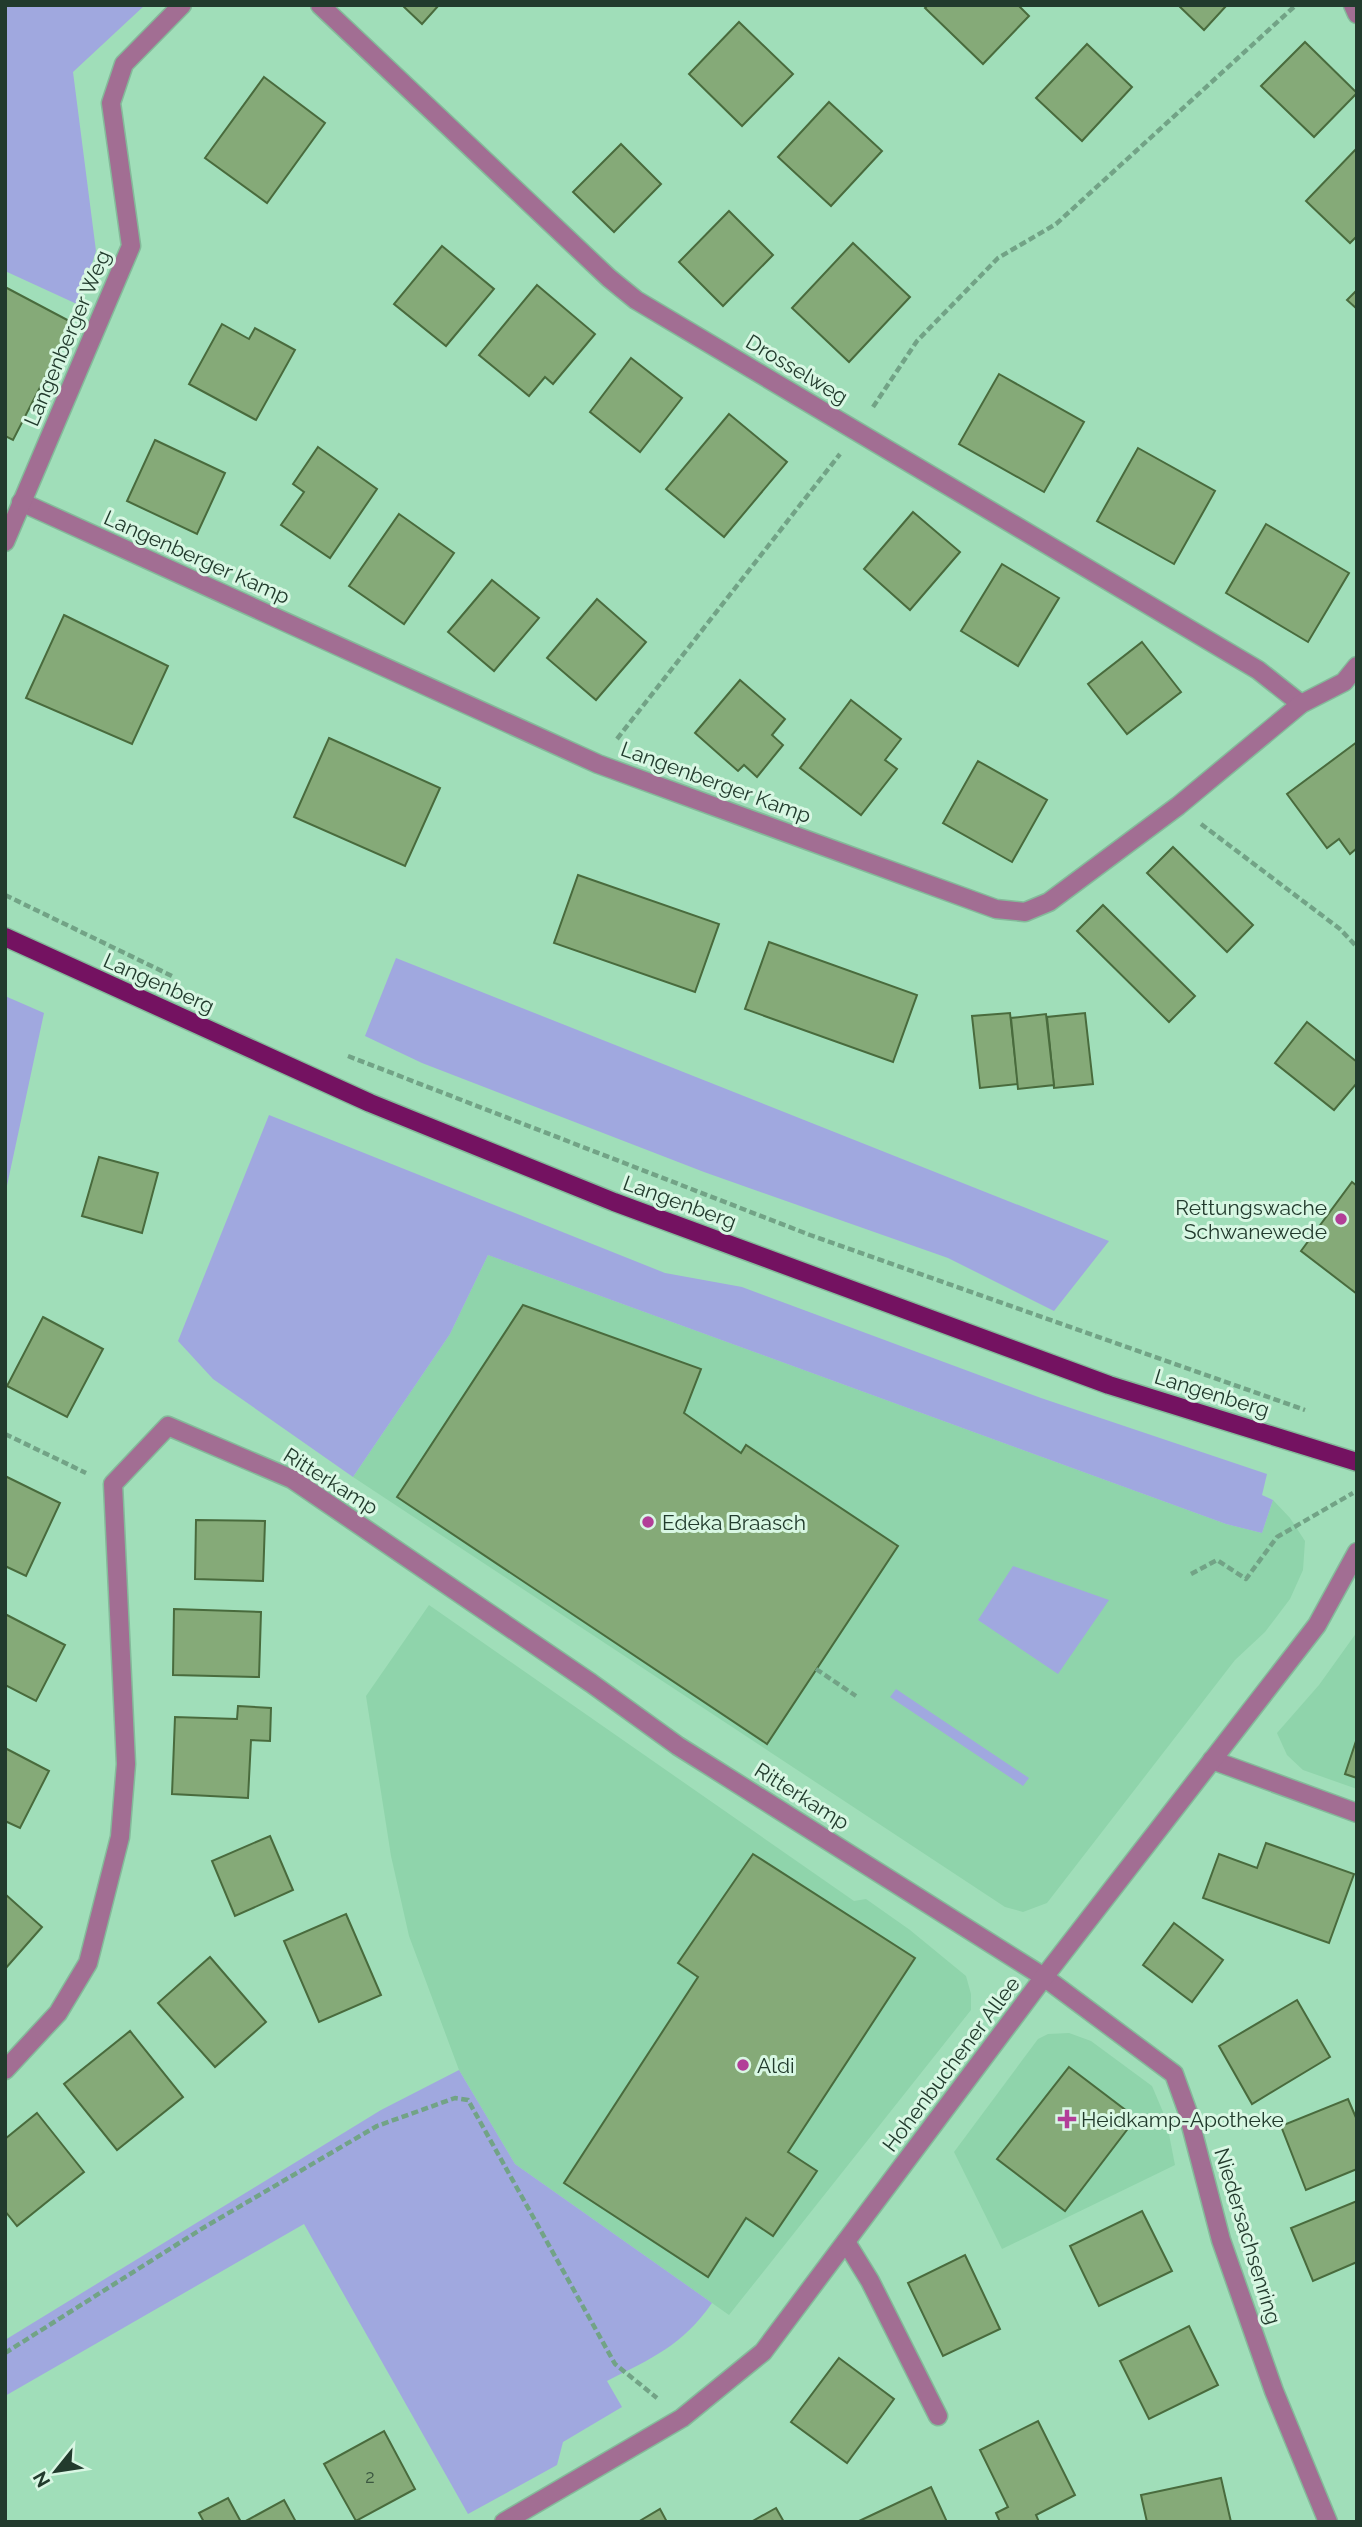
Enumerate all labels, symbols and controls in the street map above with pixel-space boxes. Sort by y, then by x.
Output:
street label: Langenberger Weg [19,246,115,430]
street label: Drosselweg [741,329,853,409]
street label: Langenberger Kamp [100,505,294,609]
street label: Langenberger Kamp [617,736,815,828]
street label: Langenberg [100,947,218,1019]
street label: Langenberg [620,1170,740,1234]
place label: Rettungswache Schwanewede [1175,1195,1327,1244]
marker: Rettungswache Schwanewede [1333,1211,1349,1227]
street label: Langenberg [1152,1364,1272,1422]
street label: Ritterkamp [279,1442,383,1520]
place label: Edeka Braasch [662,1510,806,1535]
marker: Edeka Braasch [640,1514,656,1530]
street label: Ritterkamp [750,1757,854,1835]
street label: Hohenbuchener Allee [877,1972,1025,2156]
place label: Aldi [757,2053,795,2078]
marker: Aldi [735,2057,751,2073]
place label: Heidkamp-Apotheke [1081,2107,1284,2132]
marker: Heidkamp-Apotheke [1059,2111,1075,2127]
street label: Niedersachsenring [1209,2145,1287,2327]
north arrow [21,2436,91,2506]
house number: 2 [365,2466,375,2487]
text: N [28,2468,54,2491]

